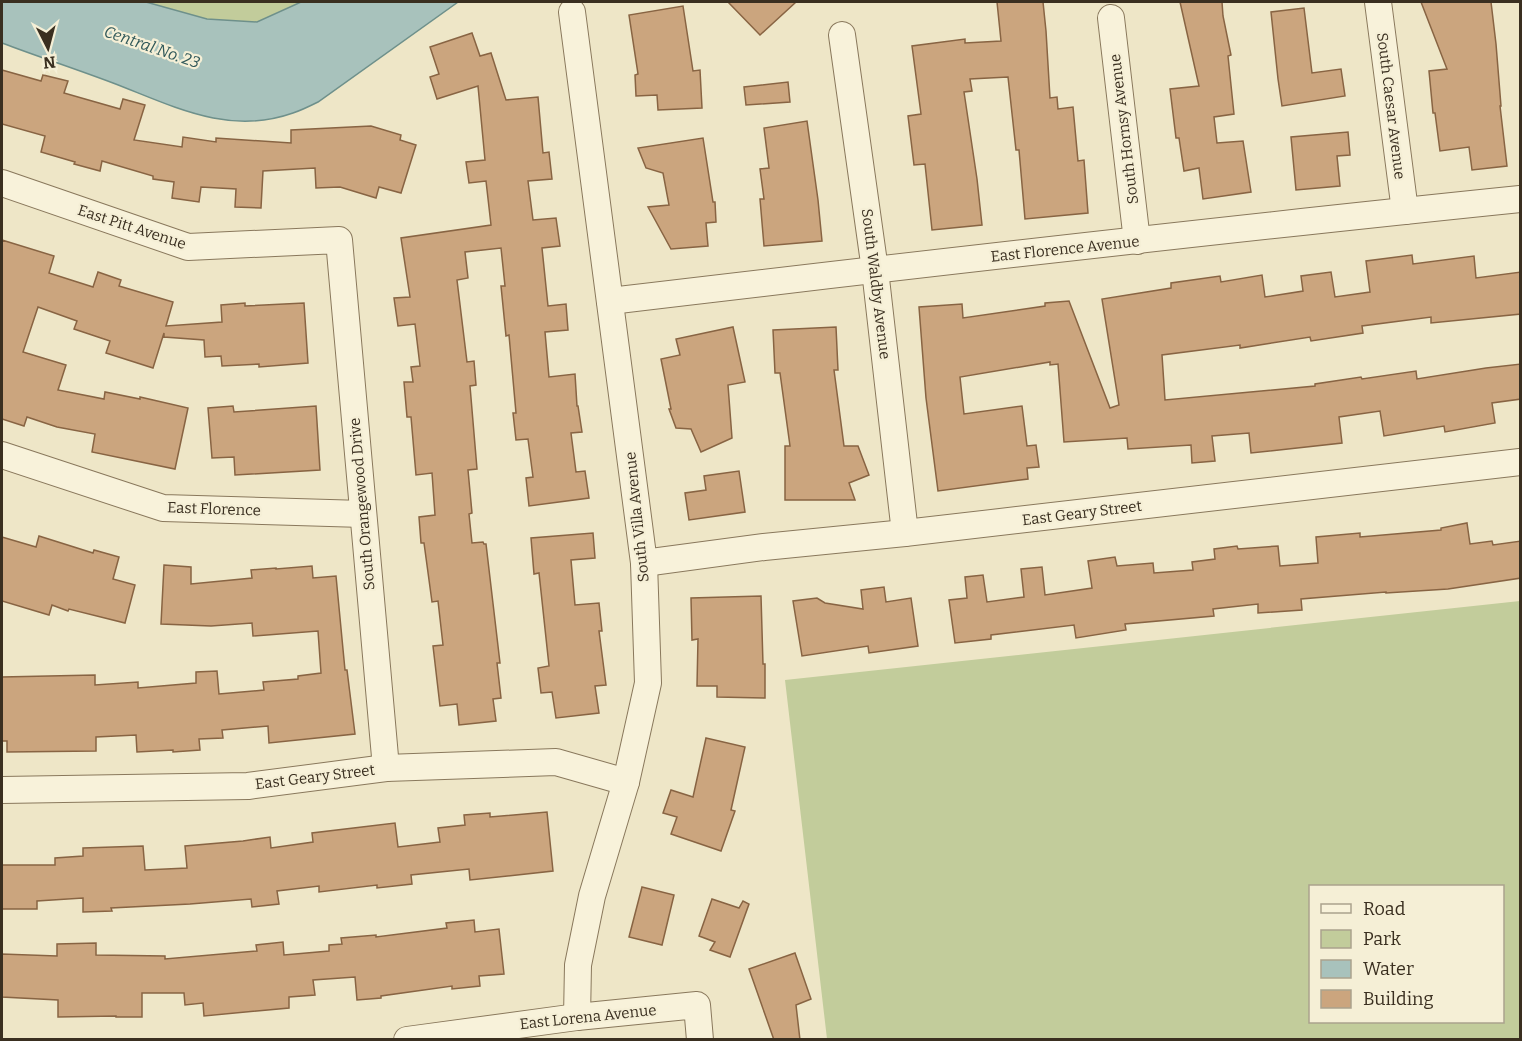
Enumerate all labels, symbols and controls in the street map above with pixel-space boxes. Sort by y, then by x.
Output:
north arrow [18,18,78,78]
water label: Central No. 23 [102,22,203,72]
street label: South Caesar Avenue [1373,32,1409,180]
text: N [42,52,57,73]
street label: South Hornsy Avenue [1106,53,1142,205]
street label: East Pitt Avenue [76,201,188,253]
street label: South Waldby Avenue [858,208,894,360]
street label: East Florence Avenue [990,232,1140,266]
street label: South Orangewood Drive [345,417,379,591]
street label: South Villa Avenue [621,451,653,583]
street label: East Geary Street [1021,497,1143,529]
street label: East Florence [167,498,261,520]
street label: East Geary Street [254,761,376,793]
legend [1309,885,1504,1023]
text: Road [1363,898,1406,920]
text: Park [1363,928,1402,950]
text: Water [1363,958,1414,980]
text: Building [1363,988,1434,1010]
street label: East Lorena Avenue [519,1001,657,1033]

